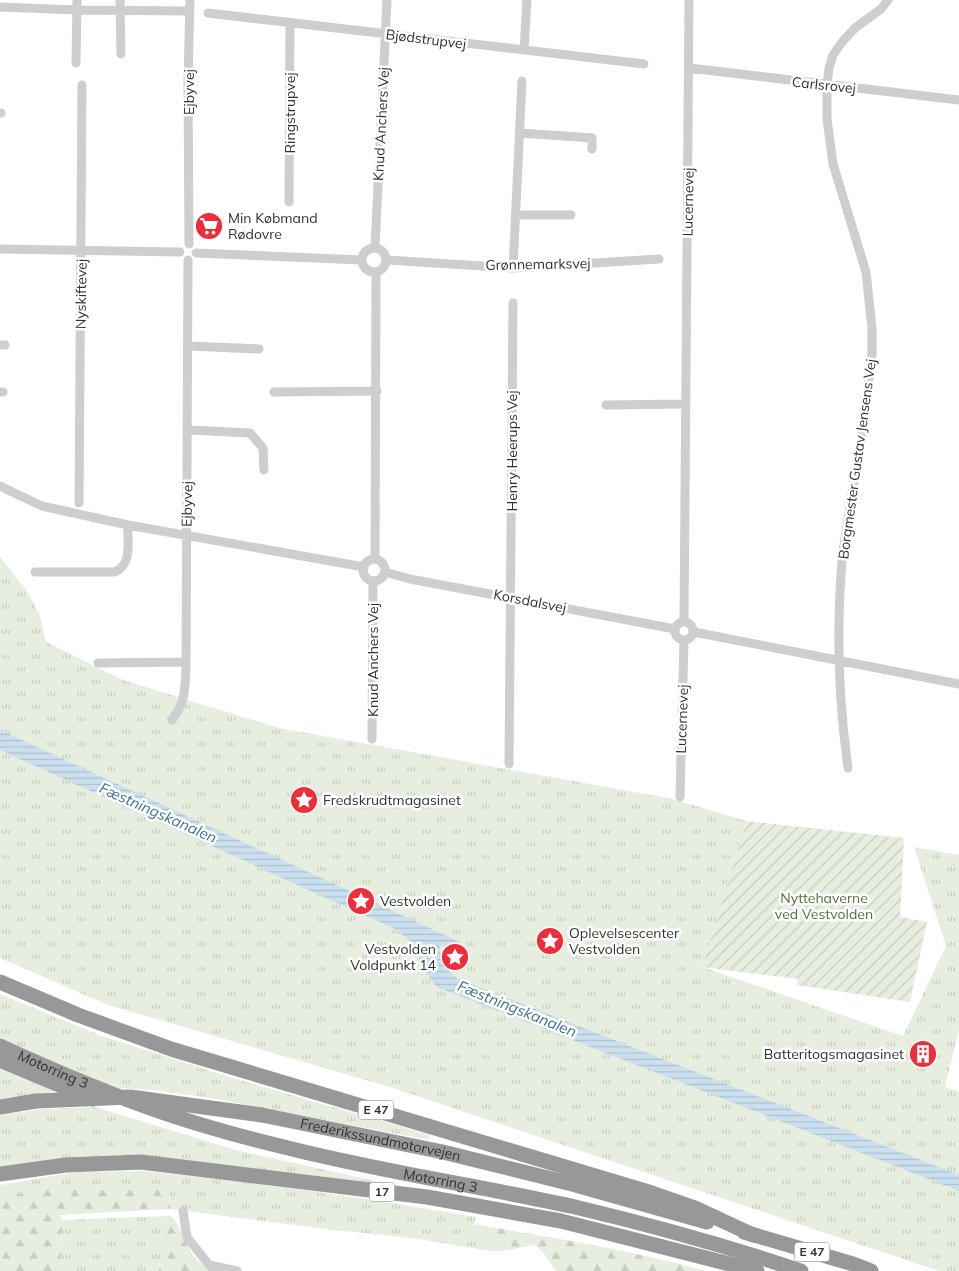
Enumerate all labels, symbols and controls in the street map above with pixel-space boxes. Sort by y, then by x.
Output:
street label: Bjødstrupvej [385,25,467,53]
street label: Knud Anchers Vej [369,67,393,181]
street label: Ejbyvej [180,69,198,115]
street label: Ringstrupvej [281,72,299,154]
street label: Carlsrovej [791,73,857,97]
street label: Lucernevej [678,167,698,237]
place label: Min Købmand Rødovre [228,209,318,243]
supermarket icon: Min Købmand Rødovre [194,211,224,241]
street label: Grønnemarksvej [485,254,591,274]
street label: Nyskiftevej [71,259,91,329]
street label: Borgmester Gustav Jensens Vej [834,358,880,560]
street label: Henry Heerups Vej [503,390,521,512]
street label: Ejbyvej [178,481,196,527]
street label: Korsdalsvej [492,585,568,617]
street label: Knud Anchers Vej [364,603,382,717]
street label: Lucernevej [672,684,692,754]
water label: Fæstningskanalen [97,778,220,847]
place icon: Fredskrudtmagasinet [289,785,319,815]
place label: Fredskrudtmagasinet [323,791,461,809]
place icon: Vestvolden [346,886,376,916]
park label: Nyttehaverne ved Vestvolden [775,889,873,923]
place label: Vestvolden [380,892,451,910]
place label: Oplevelsescenter Vestvolden [569,924,680,958]
place icon: Oplevelsescenter Vestvolden [535,926,565,956]
place label: Vestvolden Voldpunkt 14 [350,940,437,974]
place icon: Vestvolden Voldpunkt 14 [440,942,470,972]
water label: Fæstningskanalen [455,976,580,1041]
building icon: Batteritogsmagasinet [908,1039,938,1069]
place label: Batteritogsmagasinet [764,1045,904,1063]
street label: Motorring 3 [15,1046,91,1092]
road number: E 47 [358,1100,394,1120]
street label: Frederikssundmotorvejen [299,1114,463,1165]
street label: Motorring 3 [402,1164,479,1196]
road number: 17 [370,1182,394,1202]
road number: E 47 [794,1242,830,1262]

